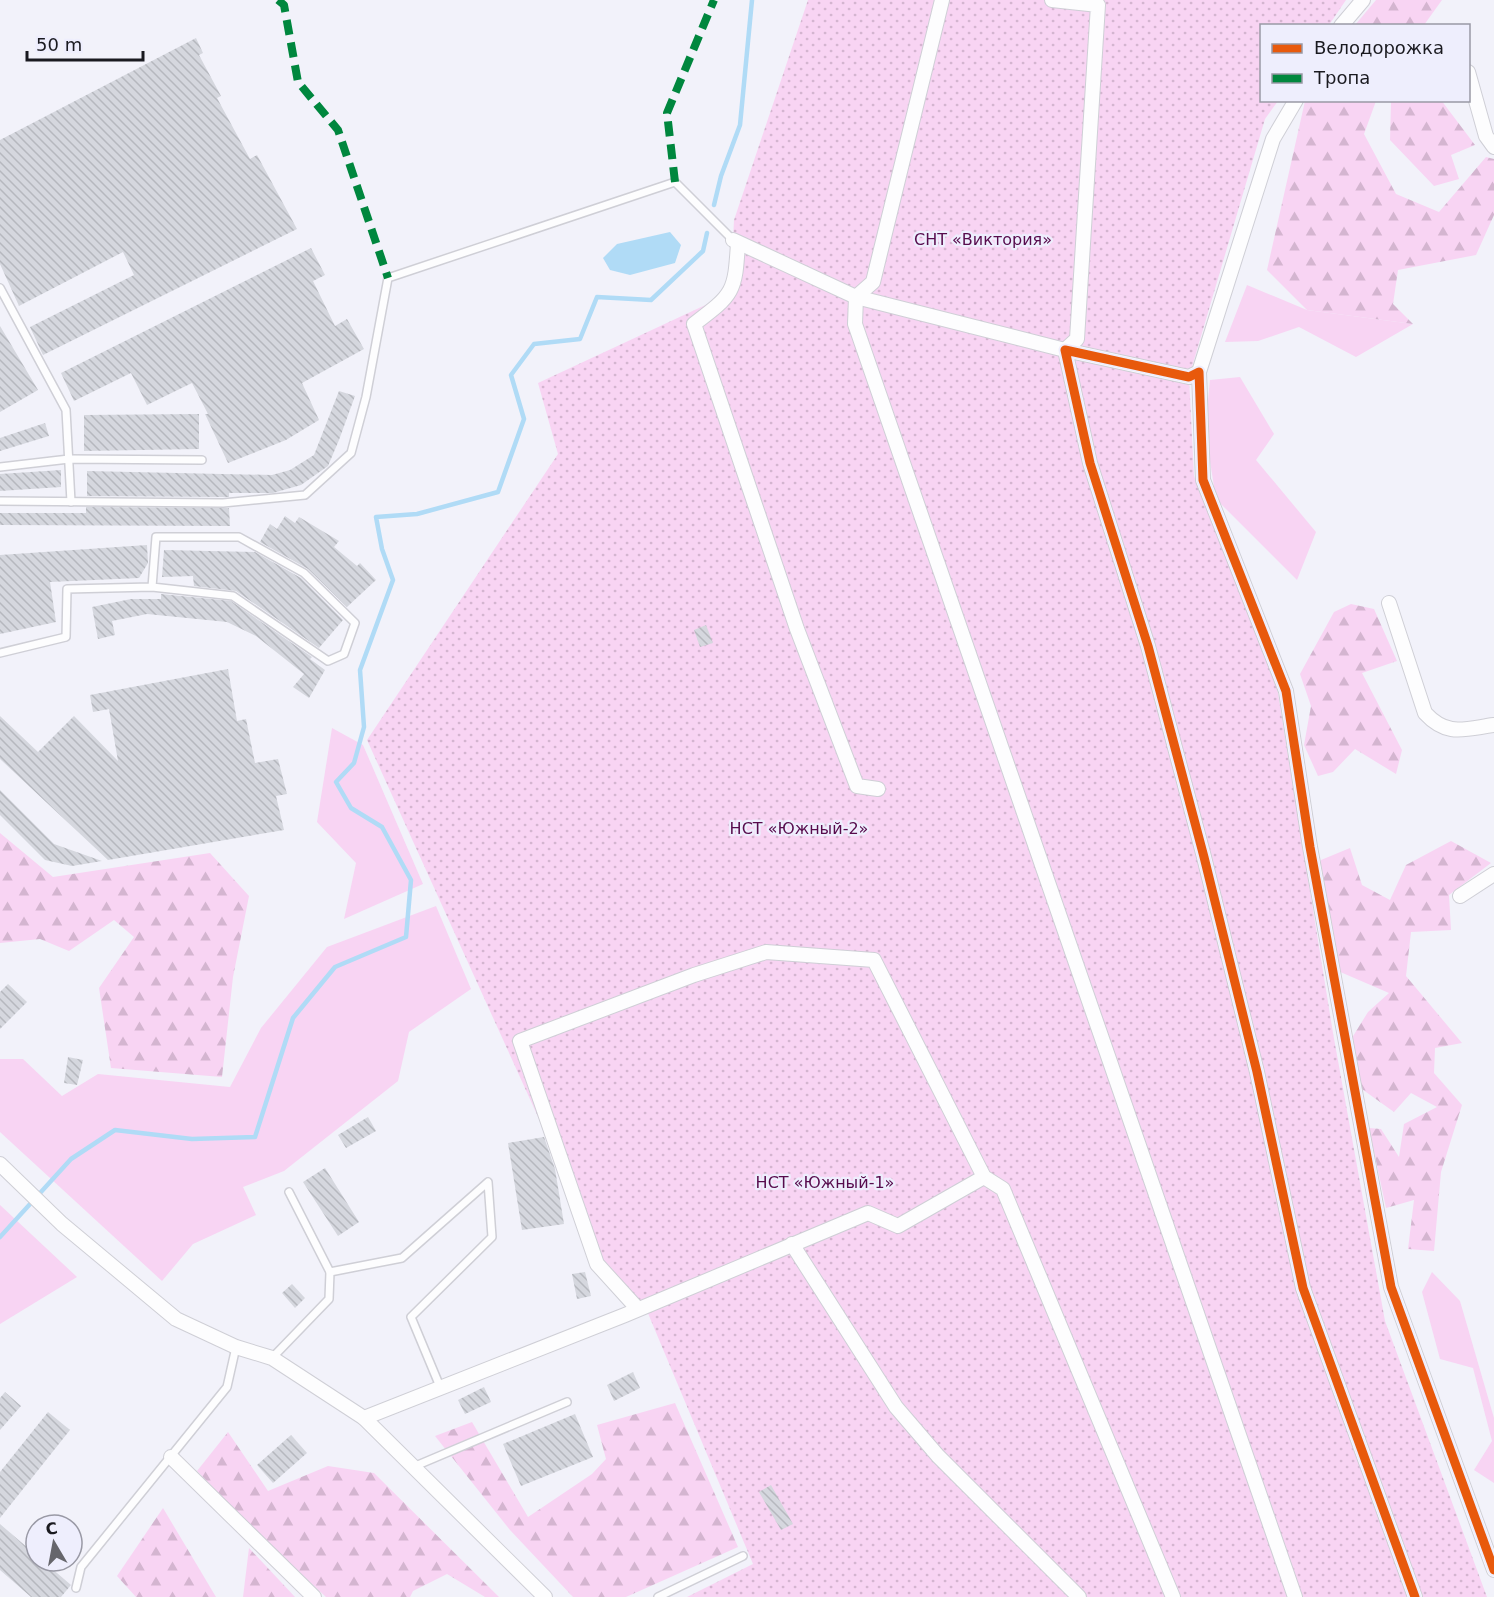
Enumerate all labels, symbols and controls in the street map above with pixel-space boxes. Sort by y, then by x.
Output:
scale bar [27,24,142,62]
legend [1260,24,1470,102]
text: 50 m [36,34,82,55]
text: Велодорожка [1314,37,1444,58]
text: Тропа [1313,67,1370,88]
park label: СНТ «Виктория» [914,230,1052,249]
park label: НСТ «Южный-2» [730,819,868,838]
park label: НСТ «Южный-1» [756,1173,894,1192]
north arrow [24,1513,84,1573]
text: С [44,1518,59,1539]

